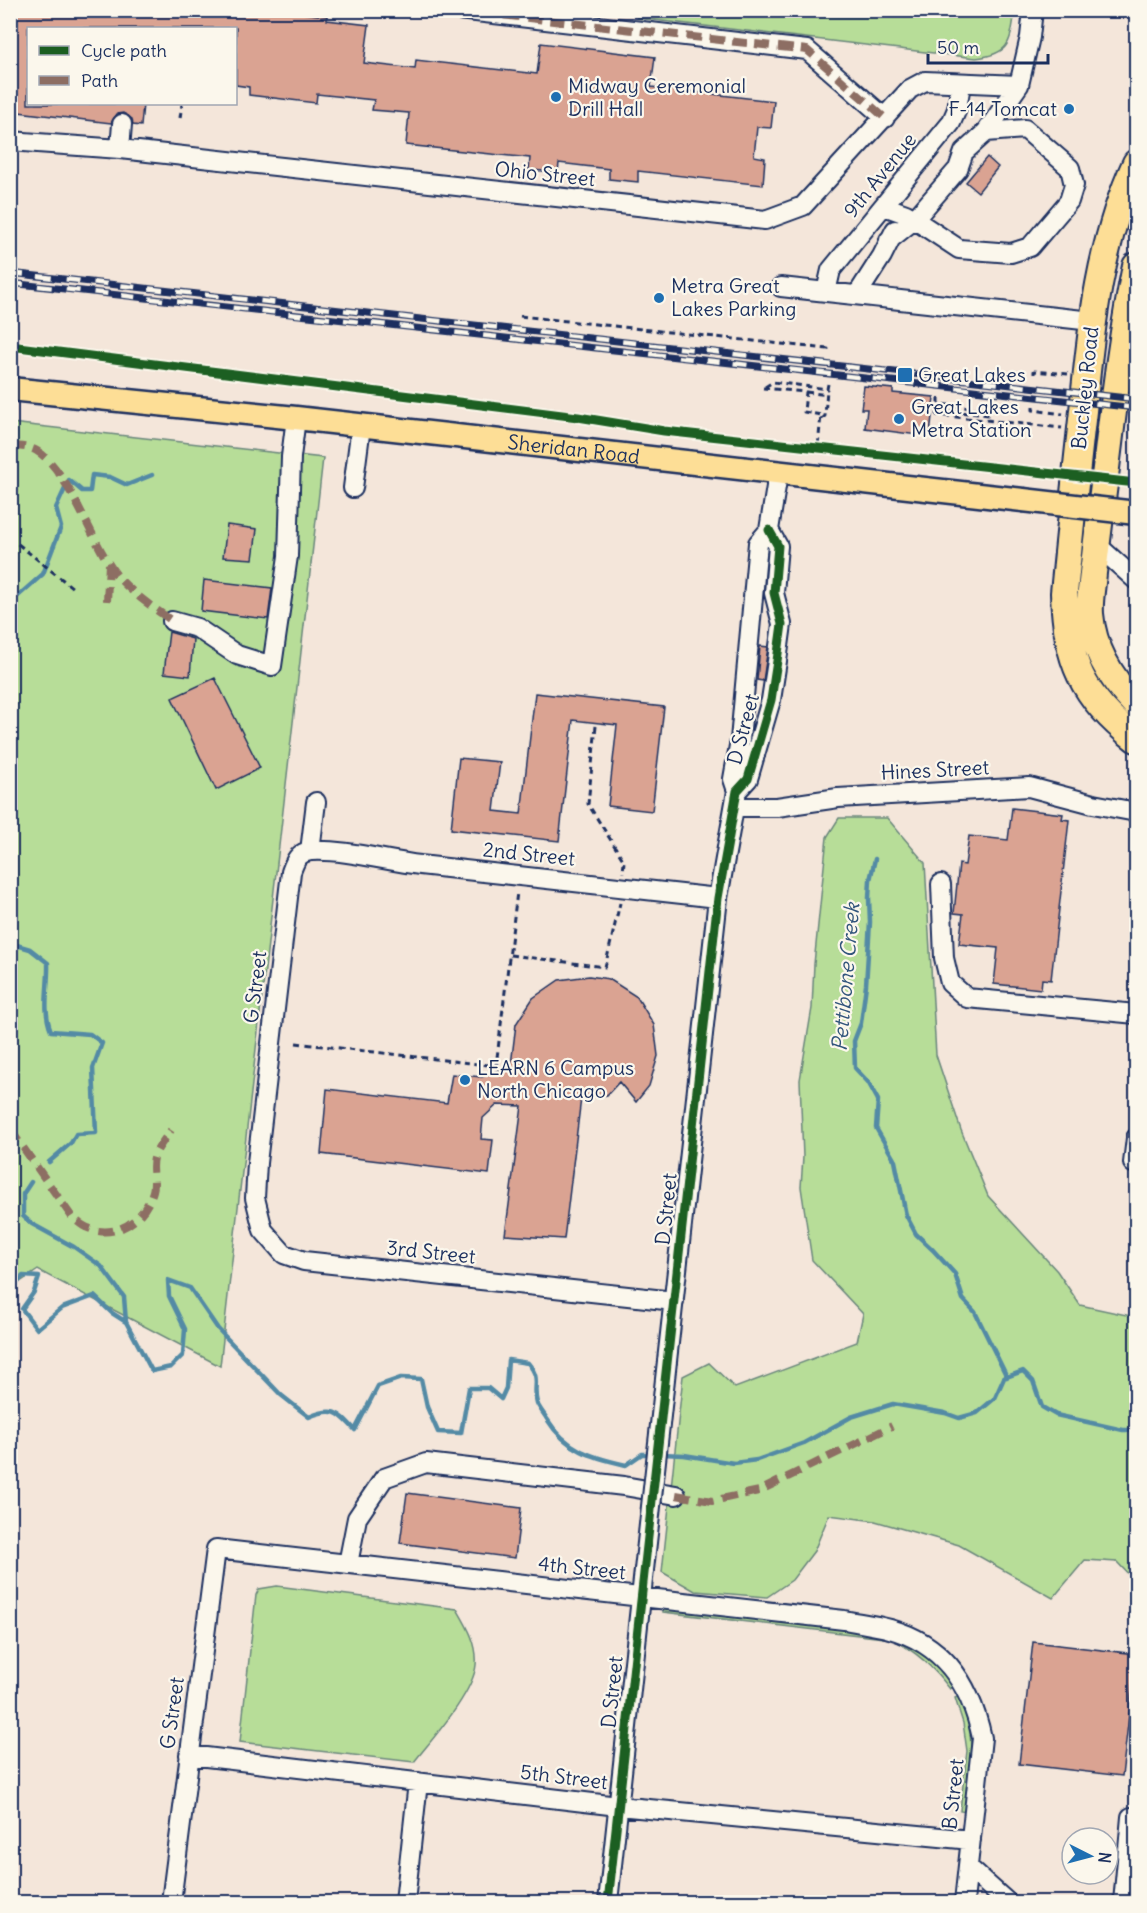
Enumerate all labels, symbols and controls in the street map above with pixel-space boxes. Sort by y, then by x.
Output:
legend [27,27,237,105]
scale bar [928,27,1048,65]
text: 50 m [937,36,979,59]
text: Cycle path [81,39,167,62]
text: Path [81,69,118,92]
place label: Midway Ceremonial Drill Hall [568,73,746,121]
marker: Midway Ceremonial Drill Hall [549,90,563,104]
place label: F-14 Tomcat [948,96,1057,121]
marker: F-14 Tomcat [1062,102,1076,116]
street label: 9th Avenue [838,127,921,222]
street label: Ohio Street [494,156,597,191]
place label: Metra Great Lakes Parking [671,273,796,321]
marker: Metra Great Lakes Parking [652,291,666,305]
street label: Buckley Road [1066,325,1103,451]
place label: Great Lakes [918,362,1026,387]
marker: Great Lakes [896,366,914,384]
place label: Great Lakes Metra Station [911,394,1032,442]
marker: Great Lakes Metra Station [892,412,906,426]
street label: Sheridan Road [507,429,641,469]
street label: D Street [721,690,764,767]
street label: Hines Street [880,754,990,785]
street label: 2nd Street [482,836,577,871]
water label: Pettibone Creek [826,900,866,1052]
street label: G Street [238,949,271,1024]
place label: LEARN 6 Campus North Chicago [477,1055,634,1103]
marker: LEARN 6 Campus North Chicago [458,1073,472,1087]
street label: D Street [649,1171,682,1246]
street label: 3rd Street [385,1234,477,1269]
street label: 4th Street [537,1550,627,1585]
street label: D Street [595,1654,628,1729]
street label: G Street [154,1675,189,1751]
street label: B Street [936,1757,969,1831]
street label: 5th Street [519,1759,609,1794]
north arrow [1060,1826,1120,1886]
text: N [1094,1851,1115,1864]

